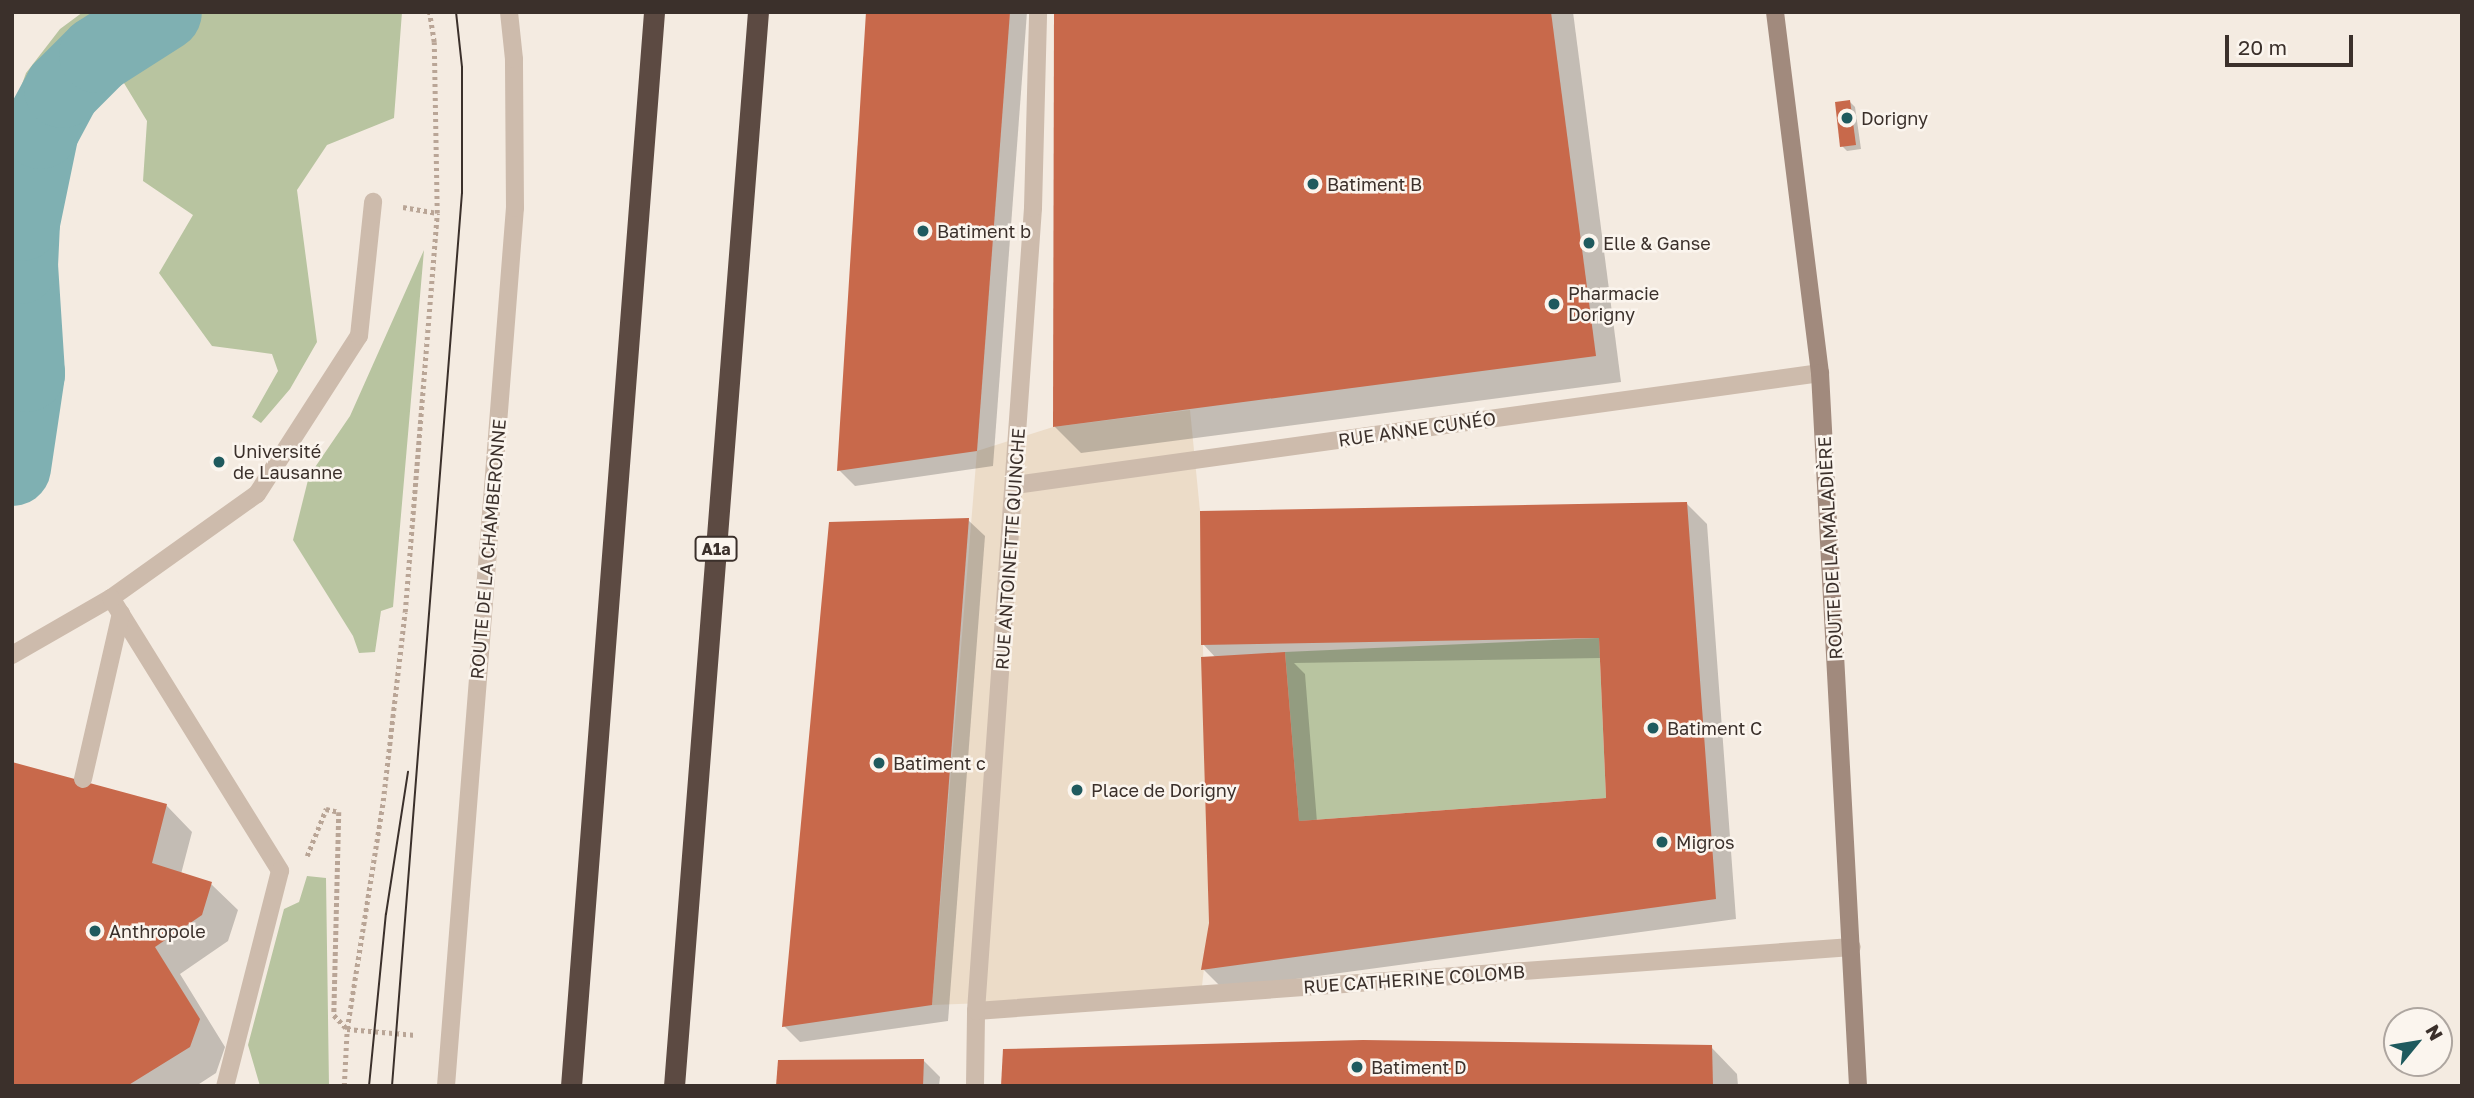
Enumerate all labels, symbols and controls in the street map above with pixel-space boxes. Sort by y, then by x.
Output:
scale bar [2229,21,2357,65]
text: 20 m [2238,34,2287,60]
place label: Dorigny [1861,107,1928,129]
marker: Dorigny [1839,110,1855,126]
place label: Batiment B [1327,173,1422,195]
marker: Batiment B [1305,176,1321,192]
place label: Batiment b [937,220,1031,242]
marker: Batiment b [915,223,931,239]
place label: Elle & Ganse [1603,232,1711,254]
marker: Elle & Ganse [1581,235,1597,251]
place label: Pharmacie Dorigny [1568,283,1659,326]
marker: Pharmacie Dorigny [1546,296,1562,312]
street label: RUE ANNE CUNÉO [1337,407,1497,451]
street label: ROUTE DE LA CHAMBERONNE [466,418,510,680]
street label: RUE ANTOINETTE QUINCHE [991,427,1029,671]
street label: ROUTE DE LA MALADIÈRE [1813,436,1847,660]
place label: Université de Lausanne [233,441,343,484]
marker: Université de Lausanne [211,454,227,470]
road number: A1a [693,536,739,562]
place label: Batiment C [1667,717,1762,739]
marker: Batiment C [1645,720,1661,736]
place label: Batiment c [893,752,986,774]
marker: Batiment c [871,755,887,771]
place label: Place de Dorigny [1091,779,1237,801]
marker: Place de Dorigny [1069,782,1085,798]
place label: Migros [1676,831,1735,853]
marker: Migros [1654,834,1670,850]
place label: Anthropole [109,920,206,942]
marker: Anthropole [87,923,103,939]
street label: RUE CATHERINE COLOMB [1303,960,1525,998]
north arrow [2383,1007,2453,1077]
text: N [2421,1020,2448,1044]
place label: Batiment D [1371,1056,1467,1078]
marker: Batiment D [1349,1059,1365,1075]

